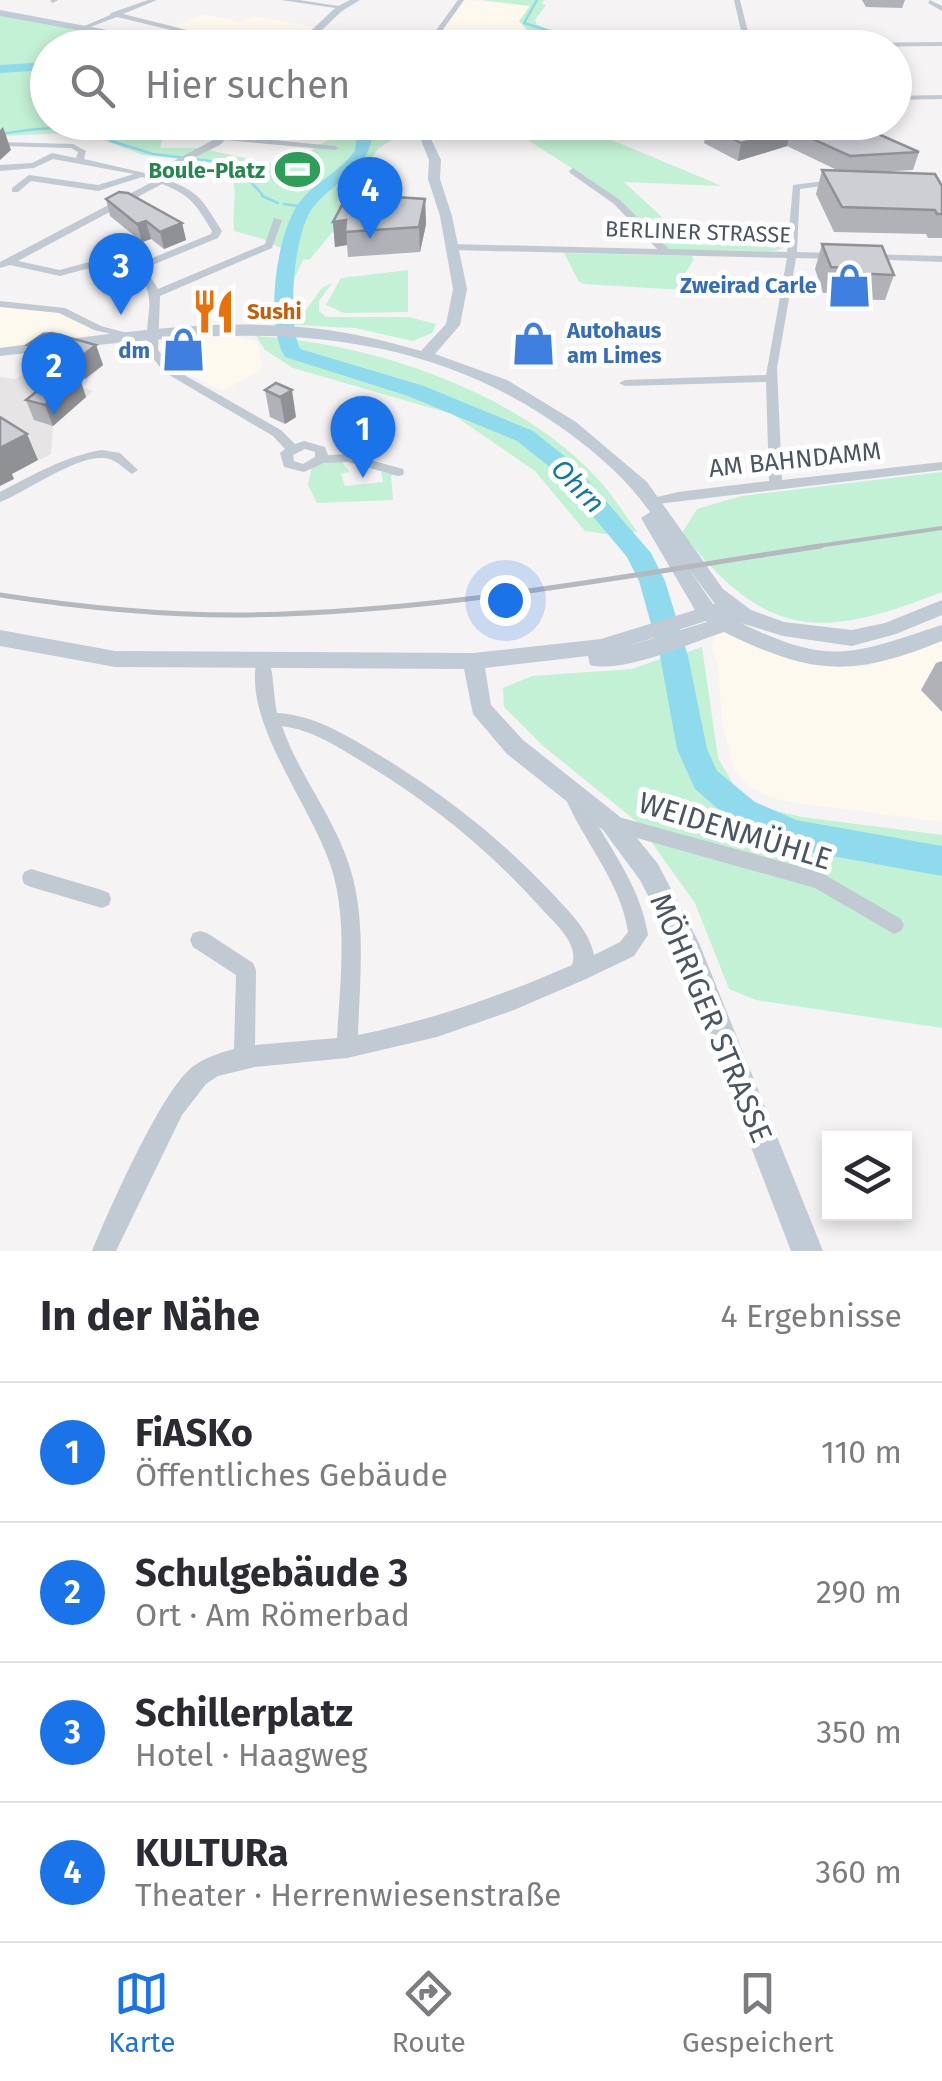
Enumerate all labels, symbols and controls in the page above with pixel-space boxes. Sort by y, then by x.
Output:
search box [30,30,912,140]
icon: search [65,58,120,113]
text: Hier suchen [145,62,350,108]
sports icon: Boule-Platz [274,146,322,194]
pin: 4 [338,156,402,239]
place label: Boule-Platz [148,157,265,184]
street label: BERLINER STRASSE [605,215,791,249]
pin: 3 [88,232,154,315]
shop icon: Zweirad Carle [826,261,874,309]
place label: Zweirad Carle [680,272,817,299]
restaurant icon: Sushi [190,287,238,335]
place label: Sushi [247,298,302,325]
place label: Autohaus am Limes [566,317,662,369]
shop icon: Autohaus am Limes [510,319,558,367]
shop icon: dm [159,326,207,374]
pin: 2 [22,332,86,415]
place label: dm [118,337,150,364]
pin: 1 [330,396,396,478]
street label: AM BAHNDAMM [707,436,883,484]
water label: Ohrn [544,452,612,520]
your location [480,575,531,626]
street label: WEIDENMÜHLE [634,785,836,877]
street label: MÖHRIGER STRASSE [642,888,780,1148]
map controls [822,1131,912,1221]
button: layers [822,1131,912,1221]
text: In der Nähe [40,1291,260,1341]
text: 4 Ergebnisse [720,1297,902,1335]
text: FiASKo [135,1410,253,1456]
text: 1 [65,1433,80,1471]
text: 110 m [821,1433,902,1471]
text: Öffentliches Gebäude [135,1456,448,1494]
text: Schulgebäude 3 [135,1550,408,1596]
text: 2 [64,1573,81,1611]
text: 290 m [816,1573,902,1611]
text: Ort · Am Römerbad [135,1596,410,1634]
text: Schillerplatz [135,1690,353,1736]
text: 3 [64,1713,81,1751]
text: 350 m [816,1713,902,1751]
text: Hotel · Haagweg [135,1736,368,1774]
text: KULTURa [135,1830,289,1876]
text: 4 [63,1853,82,1891]
text: 360 m [815,1853,902,1891]
text: Theater · Herrenwiesenstraße [135,1876,562,1914]
tab: Karte [108,1966,175,2059]
tab: Route [392,1966,466,2059]
tab: Gespeichert [682,1966,834,2059]

